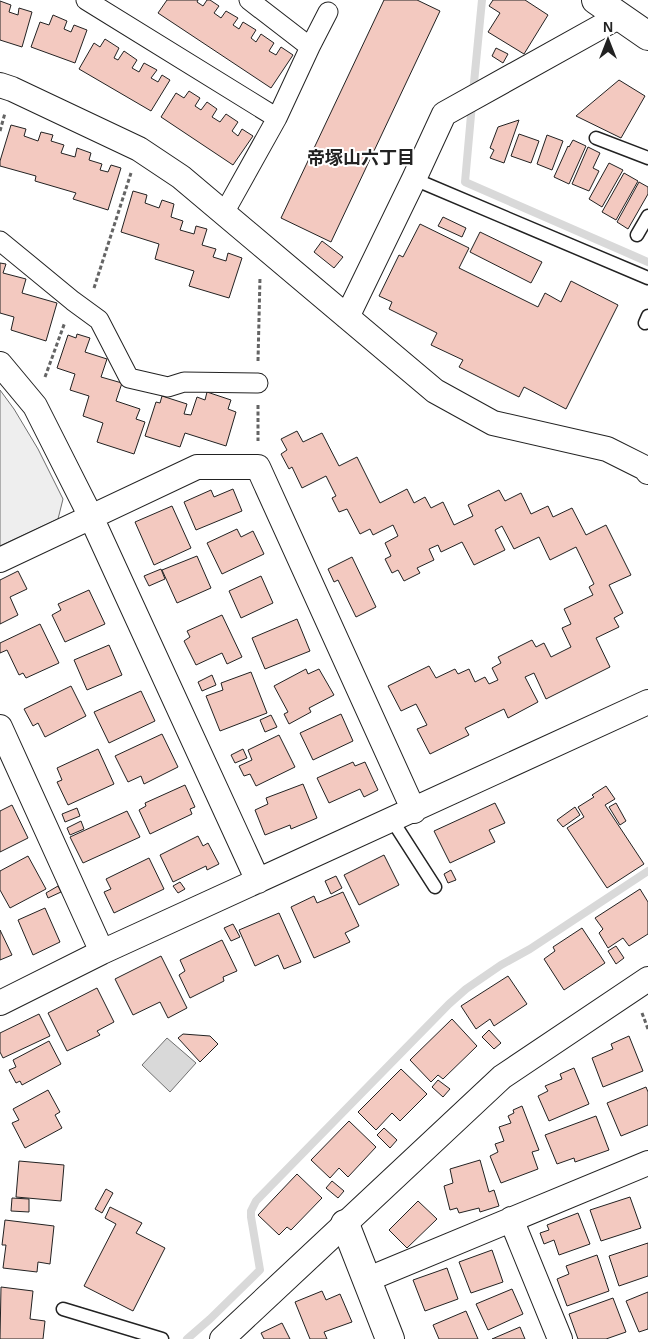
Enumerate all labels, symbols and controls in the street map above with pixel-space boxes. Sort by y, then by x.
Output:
north arrow [583,15,633,65]
text: N [603,19,613,35]
district label: 帝塚山六丁目 [307,148,415,168]

